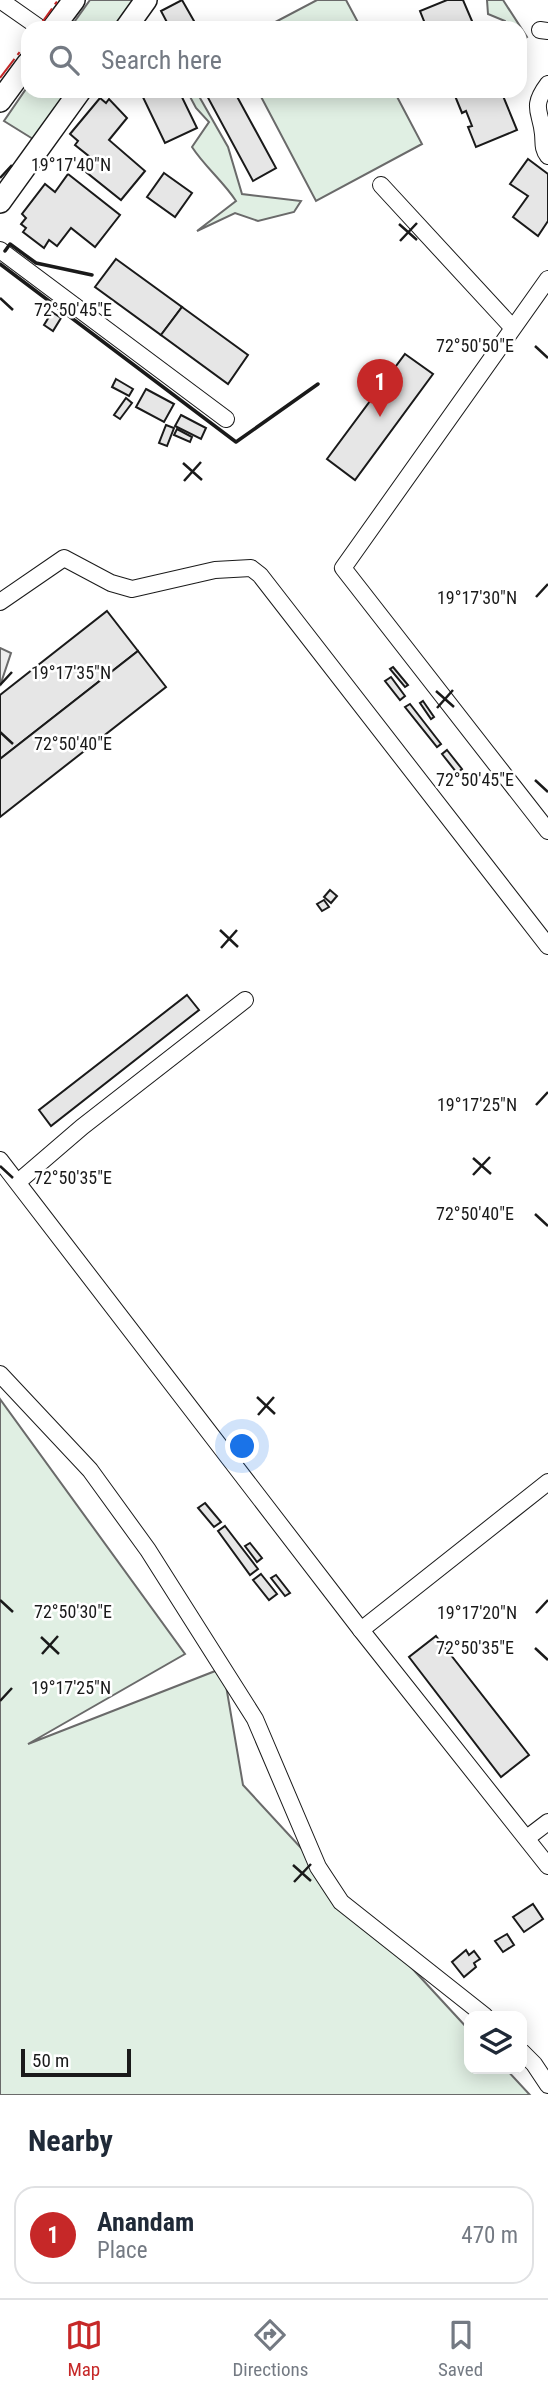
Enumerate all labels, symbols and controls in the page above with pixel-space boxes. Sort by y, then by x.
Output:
search box [21,21,527,98]
icon: search [45,41,83,79]
text: Search here [101,45,222,75]
text: 19°17'40"N [31,154,111,175]
text: 72°50'45"E [34,299,112,320]
text: 72°50'50"E [436,335,514,356]
pin: 1 [357,359,403,417]
text: 19°17'30"N [437,587,517,608]
text: 19°17'35"N [31,662,111,683]
text: 72°50'40"E [34,733,112,754]
text: 72°50'45"E [436,769,514,790]
text: 19°17'25"N [437,1094,517,1115]
text: 72°50'35"E [34,1167,112,1188]
text: 72°50'40"E [436,1203,514,1224]
your location [225,1429,259,1463]
text: 72°50'30"E [34,1601,112,1622]
text: 19°17'20"N [437,1602,517,1623]
text: 72°50'35"E [436,1637,514,1658]
text: 19°17'25"N [31,1677,111,1698]
map controls [464,2011,527,2074]
button: layers [464,2011,527,2074]
scale bar [21,2046,131,2078]
text: 50 m [32,2049,69,2072]
text: Nearby [28,2123,113,2158]
text: Anandam [97,2207,194,2237]
text: 1 [47,2222,59,2249]
text: 470 m [461,2222,518,2249]
text: Place [97,2237,147,2264]
tab: Map [65,2316,103,2381]
tab: Directions [232,2316,308,2381]
tab: Saved [438,2316,483,2381]

